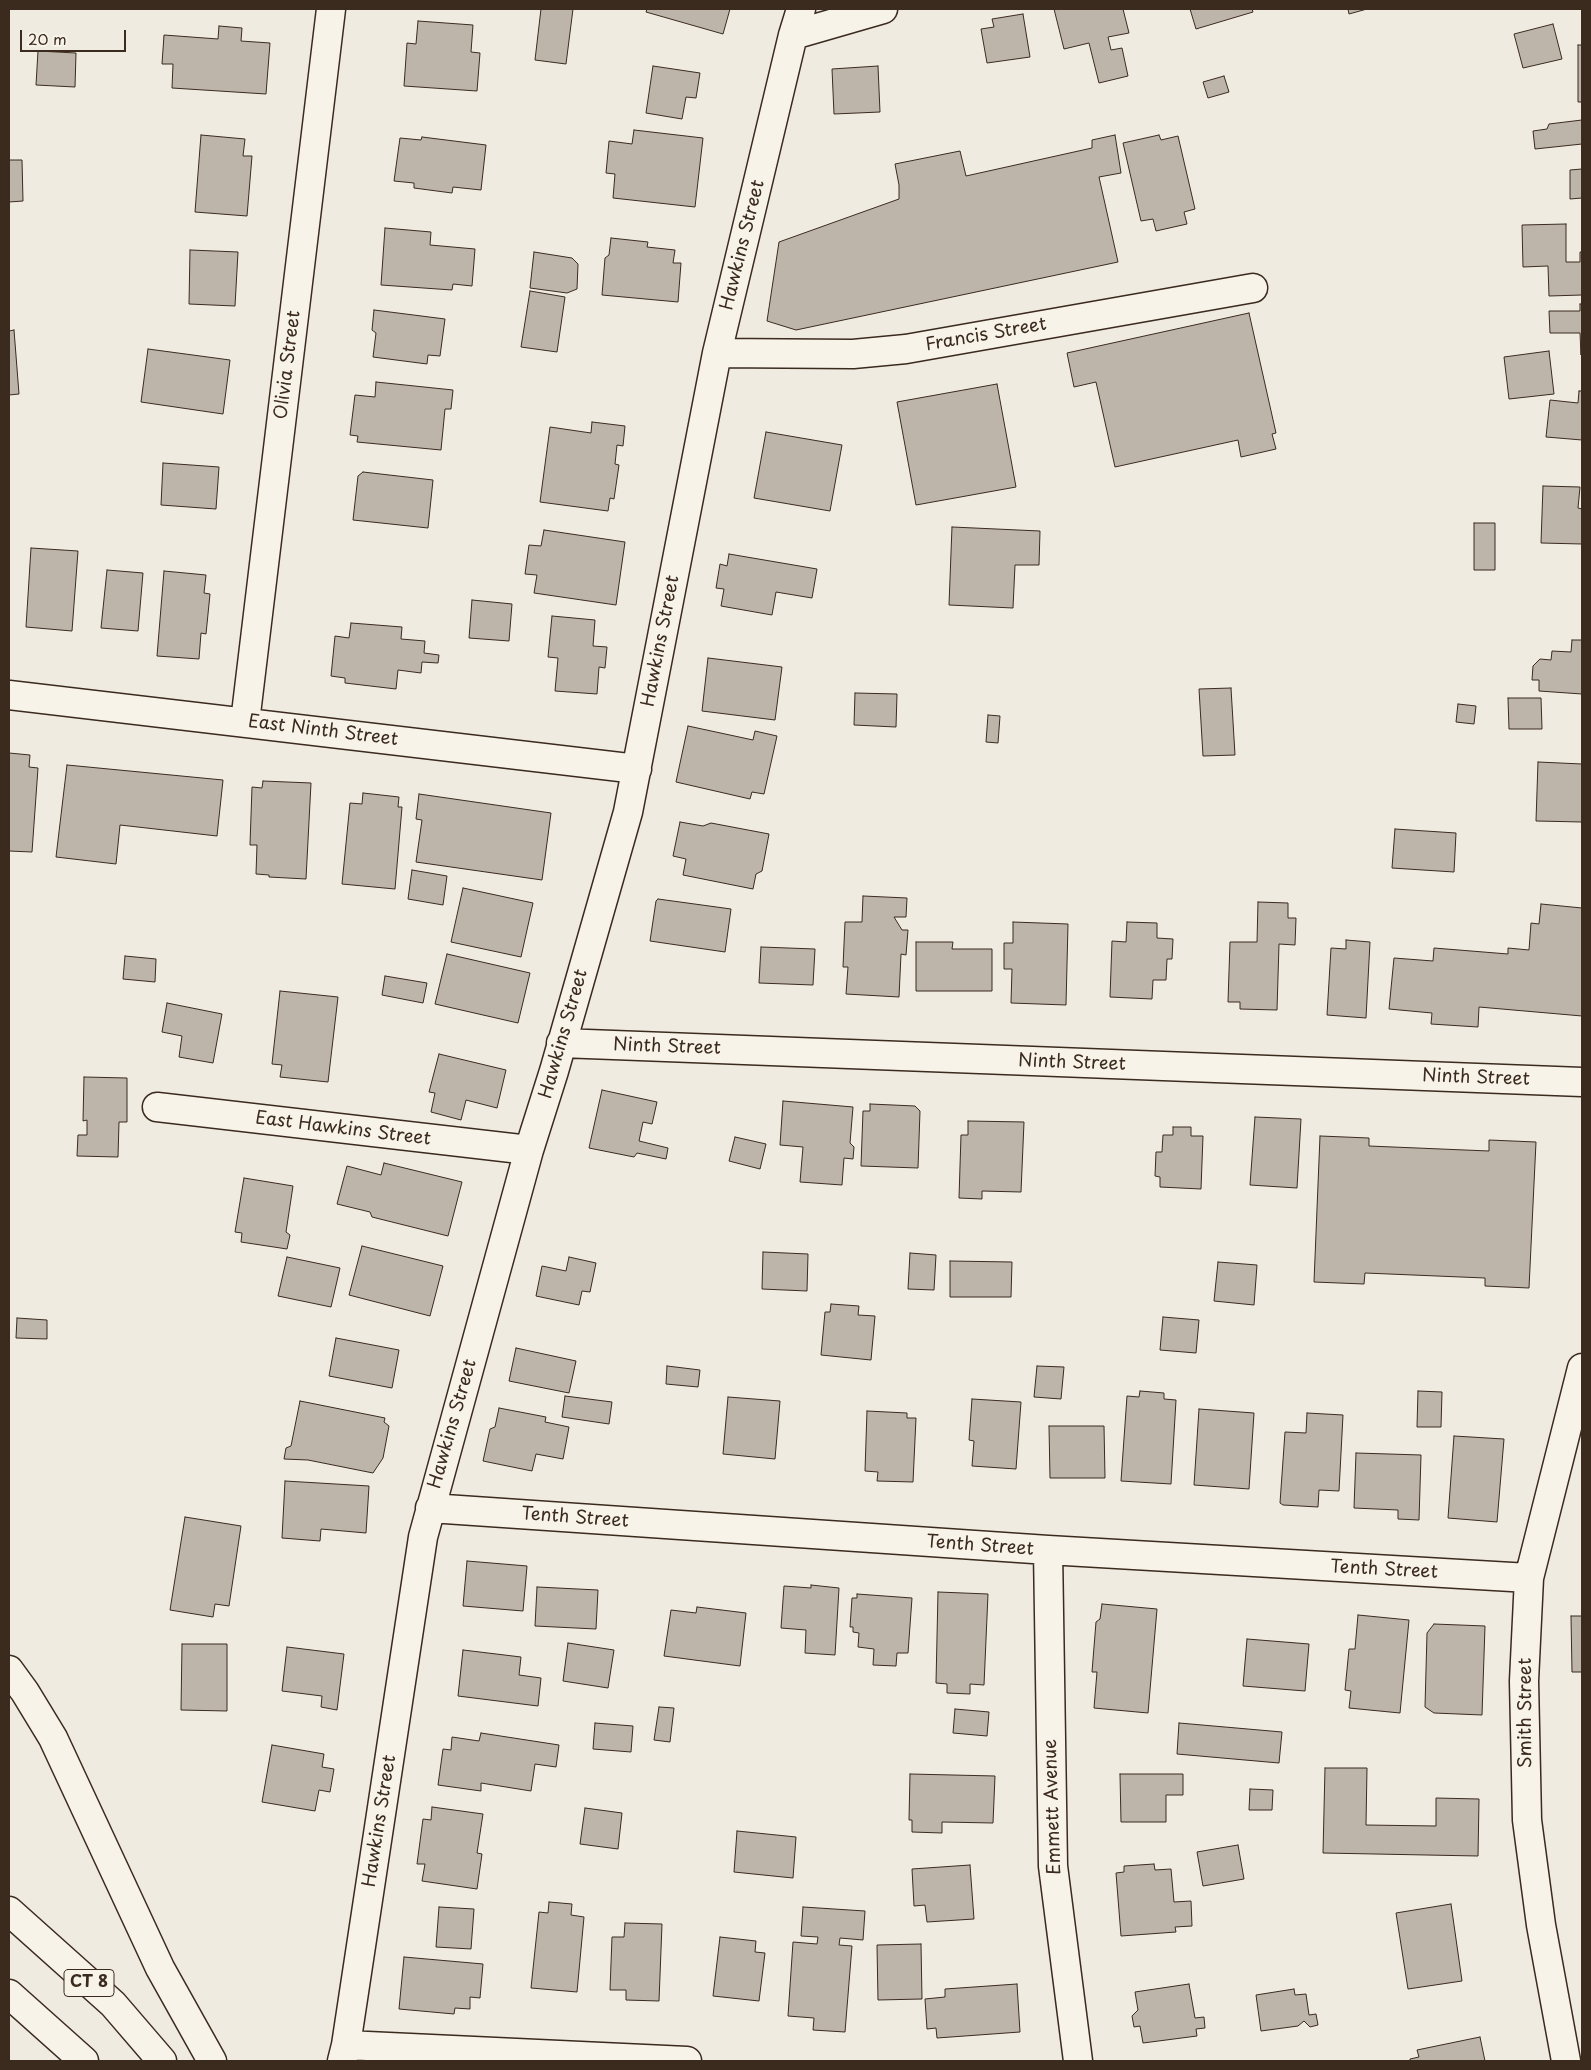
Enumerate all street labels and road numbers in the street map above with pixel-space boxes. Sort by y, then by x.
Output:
street label: Hawkins Street [716,178,770,312]
street label: Olivia Street [271,309,305,421]
street label: Francis Street [924,314,1048,356]
street label: Hawkins Street [638,573,684,709]
street label: East Ninth Street [247,711,399,751]
street label: Hawkins Street [535,967,593,1101]
street label: Ninth Street [613,1034,721,1060]
street label: Ninth Street [1018,1050,1126,1076]
street label: Ninth Street [1422,1065,1530,1091]
street label: East Hawkins Street [254,1108,432,1150]
street label: Hawkins Street [424,1357,482,1491]
street label: Tenth Street [521,1503,629,1533]
street label: Tenth Street [926,1531,1034,1561]
street label: Tenth Street [1330,1556,1438,1584]
street label: Smith Street [1515,1658,1537,1768]
street label: Emmett Avenue [1040,1739,1066,1875]
street label: Hawkins Street [359,1753,401,1889]
road number: CT 8 [64,1970,114,1996]

